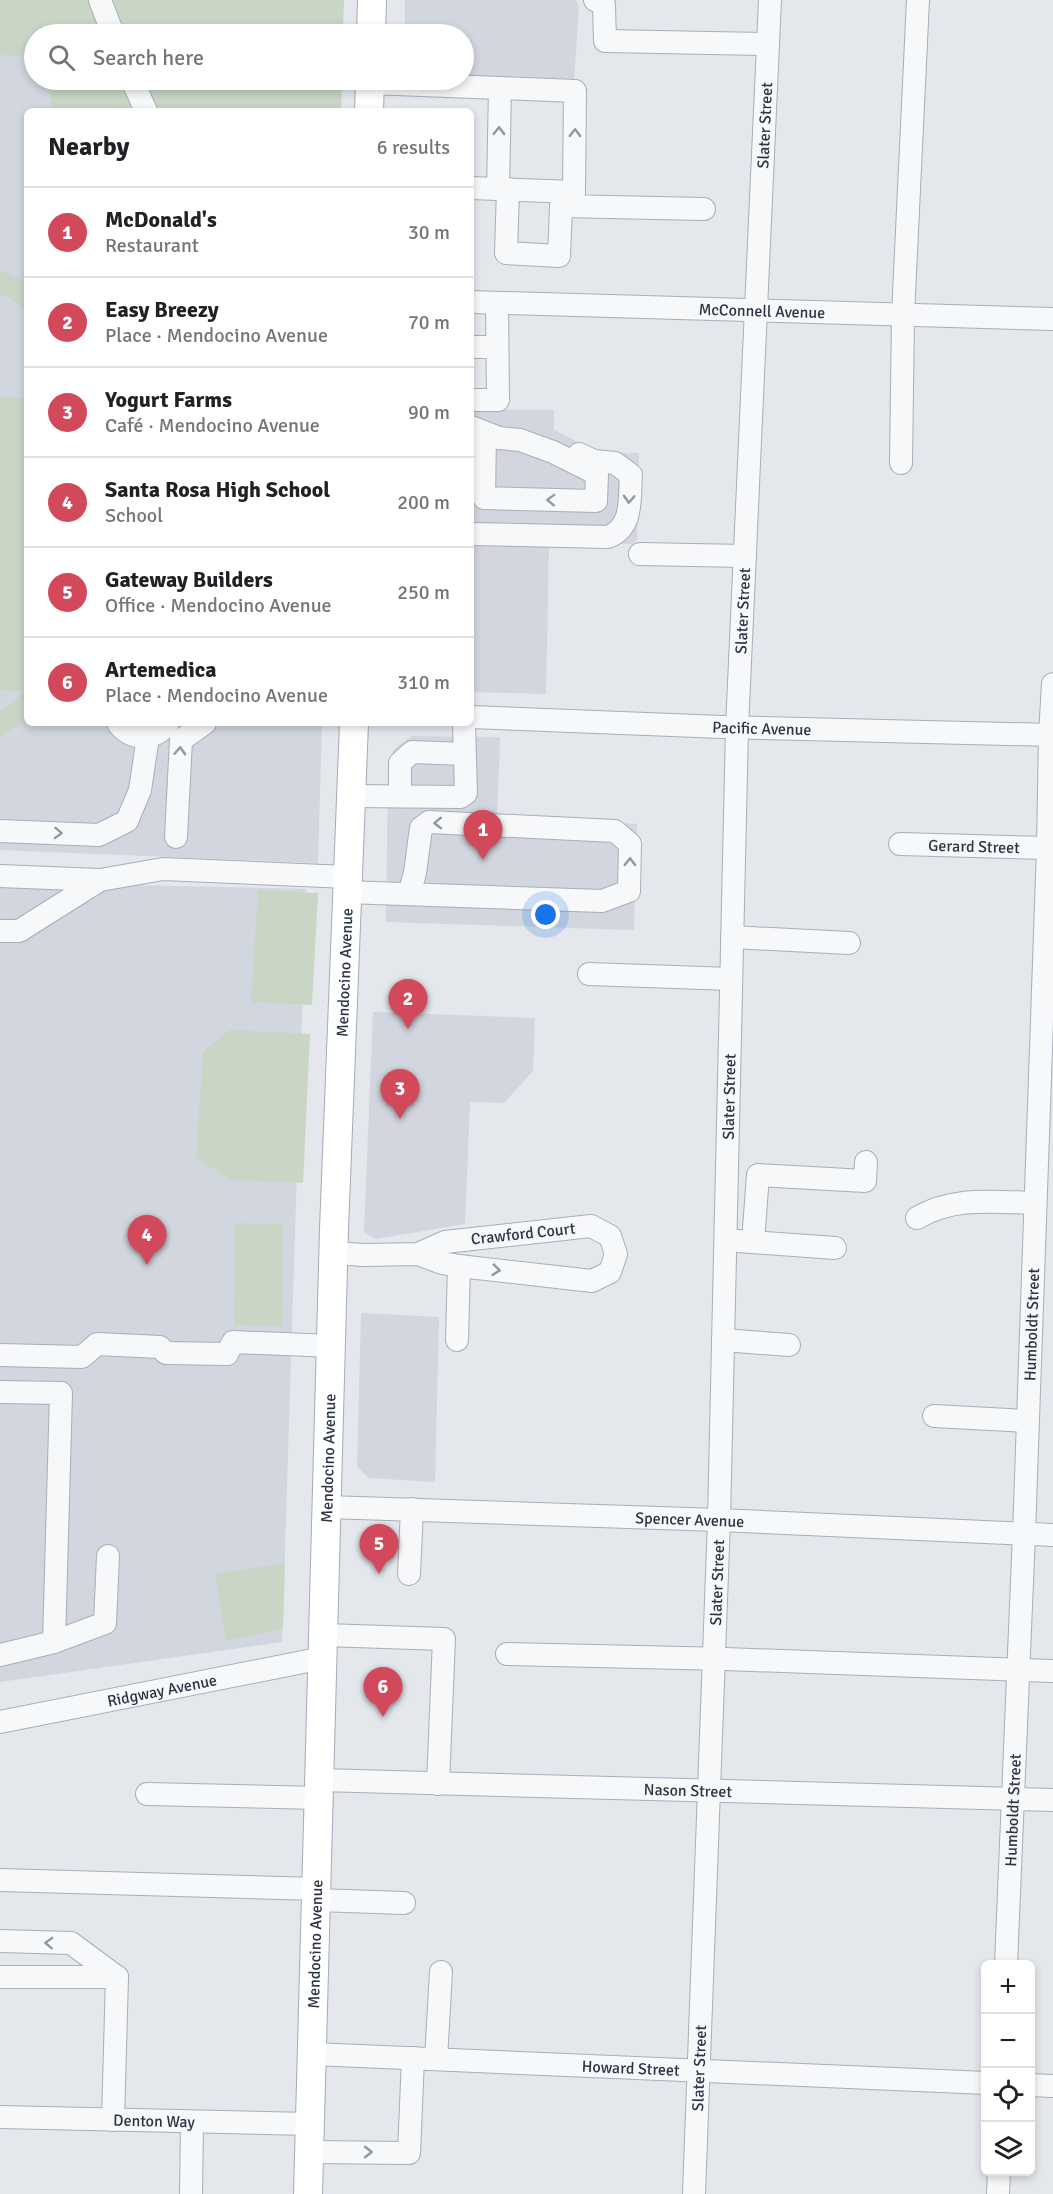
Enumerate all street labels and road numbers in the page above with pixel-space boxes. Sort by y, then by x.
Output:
street label: Slater Street [753,81,777,169]
street label: McConnell Avenue [698,300,825,323]
street label: Slater Street [731,567,755,654]
street label: Pacific Avenue [712,718,812,740]
street label: Gerard Street [928,836,1020,858]
street label: Mendocino Avenue [333,908,358,1038]
street label: Slater Street [719,1053,741,1140]
street label: Crawford Court [470,1219,577,1249]
street label: Humboldt Street [1020,1267,1044,1381]
street label: Mendocino Avenue [317,1393,341,1523]
street label: Spencer Avenue [635,1508,745,1532]
street label: Slater Street [706,1539,729,1626]
street label: Ridgway Avenue [106,1670,219,1712]
street label: Humboldt Street [1001,1753,1026,1867]
street label: Nason Street [643,1780,733,1802]
street label: Mendocino Avenue [304,1879,327,2009]
street label: Slater Street [688,2024,711,2112]
street label: Howard Street [581,2057,680,2081]
street label: Denton Way [113,2111,195,2132]

